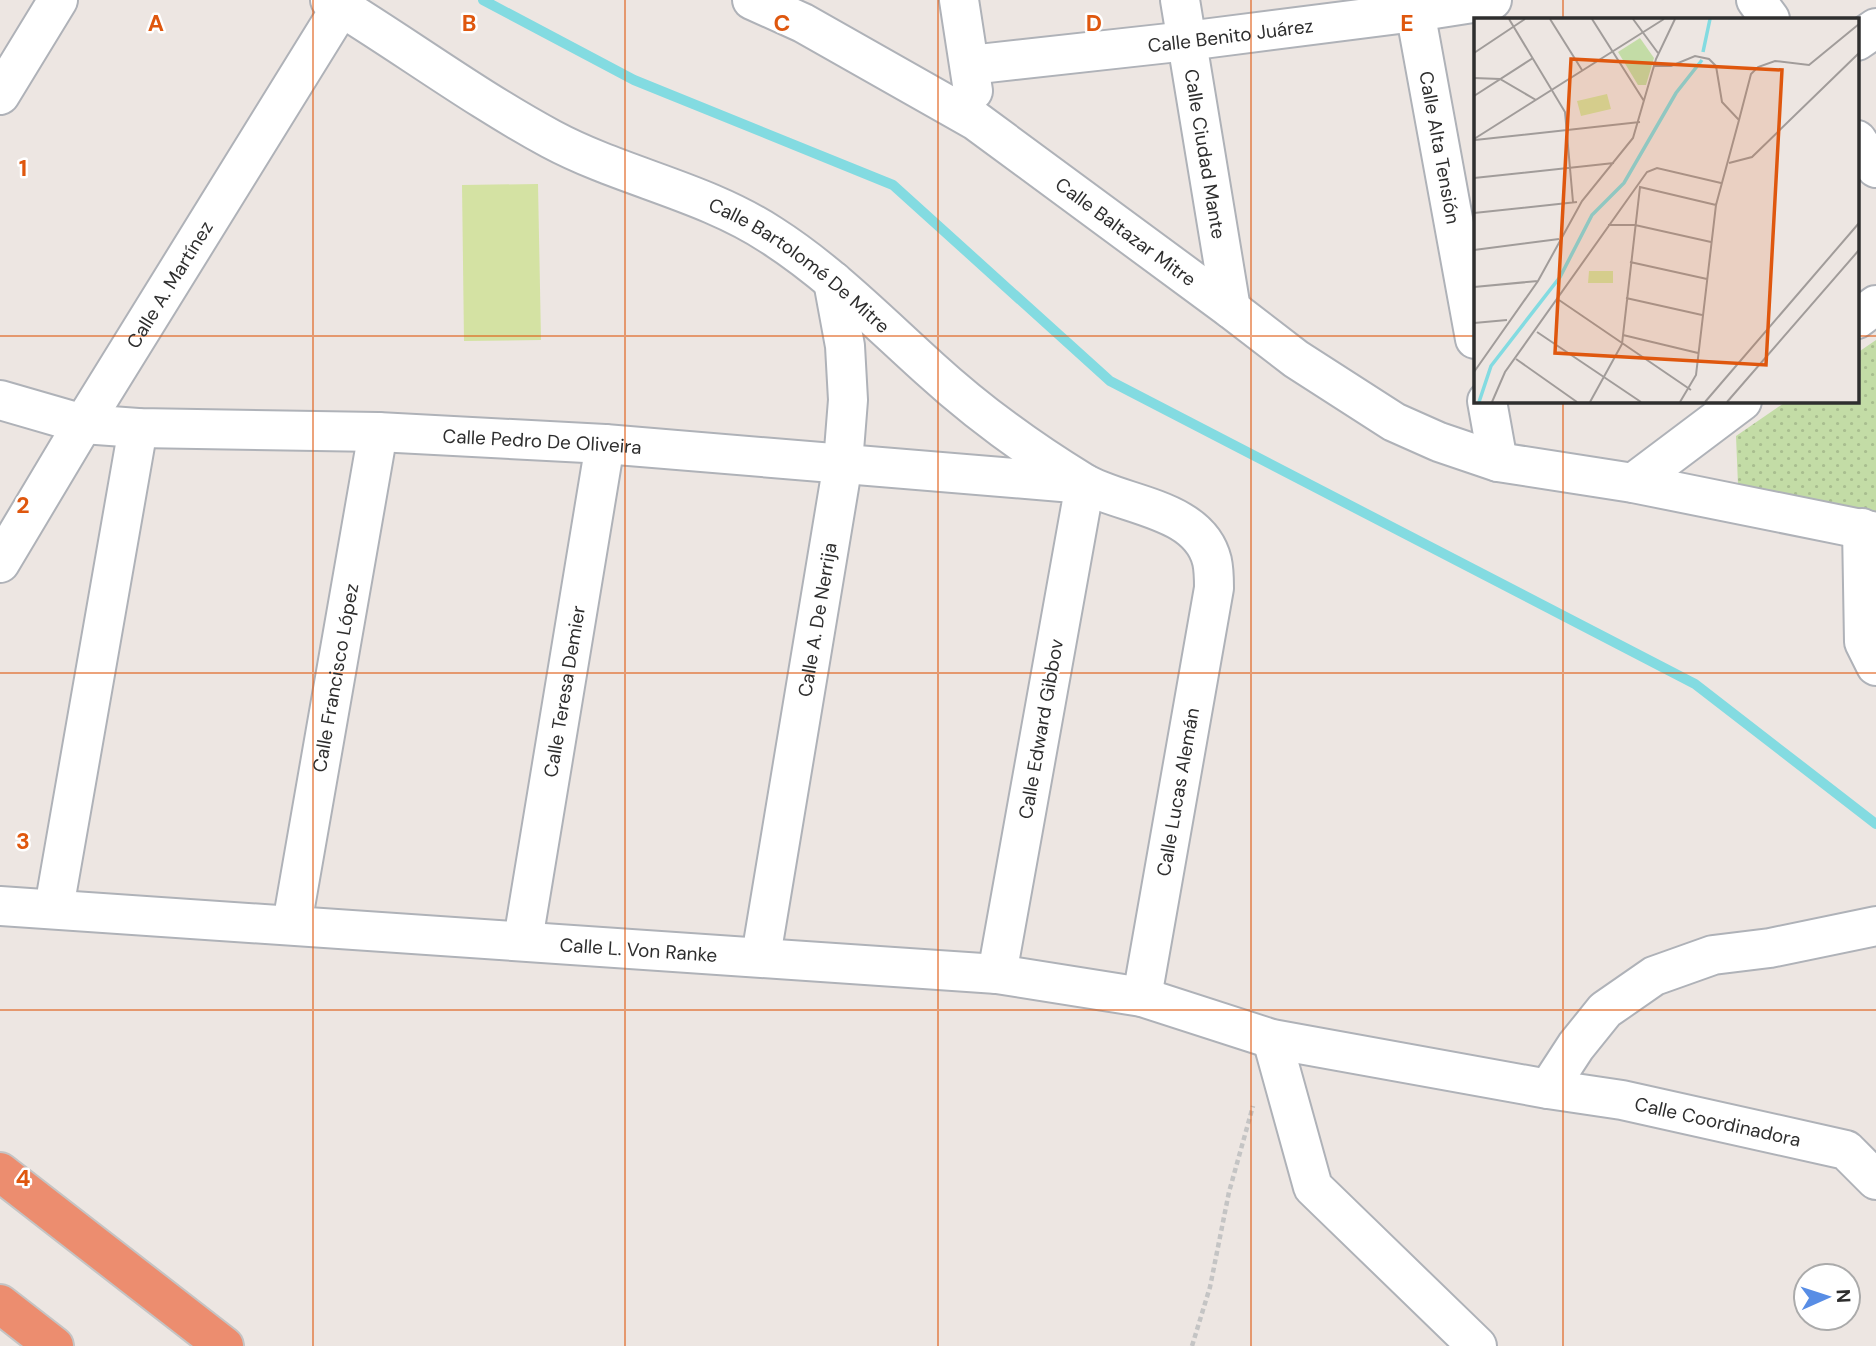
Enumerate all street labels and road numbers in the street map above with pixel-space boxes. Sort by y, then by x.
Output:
street label: Calle Benito Juárez [1146,13,1315,58]
street label: Calle Ciudad Mante [1179,67,1232,241]
street label: Calle Alta Tensión [1414,69,1466,226]
street label: Calle Baltazar Mitre [1051,171,1201,292]
street label: Calle Bartolomé De Mitre [705,192,895,338]
street label: Calle A. Martínez [121,216,218,353]
street label: Calle Pedro De Oliveira [442,423,643,460]
street label: Calle A. De Nerrija [792,541,842,699]
street label: Calle Francisco López [306,581,364,774]
street label: Calle Teresa Demier [538,604,591,779]
street label: Calle Edward Gibbov [1013,637,1069,821]
street label: Calle Lucas Alemán [1151,706,1205,878]
street label: Calle L. Von Ranke [559,932,718,967]
street label: Calle Coordinadora [1632,1091,1803,1152]

